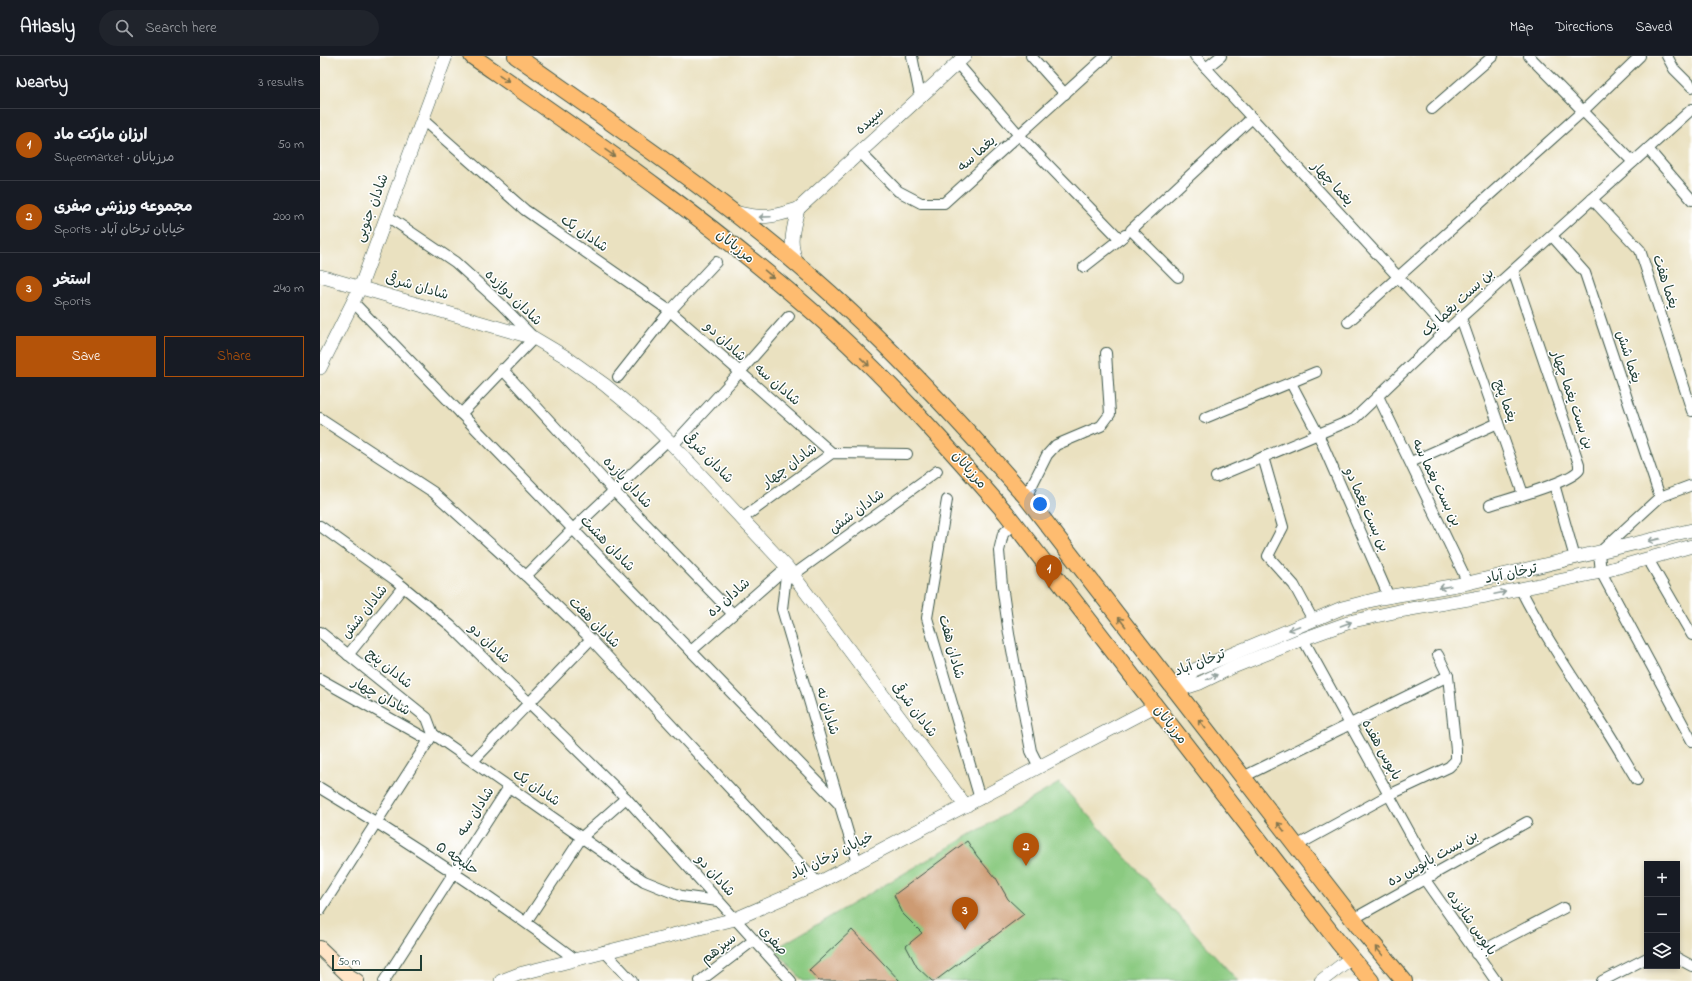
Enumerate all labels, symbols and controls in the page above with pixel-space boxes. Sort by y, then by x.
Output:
search box [99,10,379,46]
text: Atlasly [20,14,75,41]
icon: search [113,17,135,39]
text: Search here [145,17,217,39]
text: Map [1510,17,1533,38]
text: Directions [1555,17,1613,38]
text: Saved [1635,17,1672,38]
text: Nearby [16,70,68,95]
text: 3 results [258,73,304,92]
one-way arrow [498,74,509,82]
street label: سپیده [851,102,889,140]
text: ارزان مارکت ماد [54,124,147,146]
street label: یغما سه [953,131,1001,177]
text: 1 [27,135,31,154]
text: 50 m [278,135,304,154]
text: Supermarket · مرزبانان [54,148,174,167]
one-way arrow [604,149,615,157]
street label: یغما چهار [1305,156,1358,211]
street label: شادان جنوبی [349,171,395,245]
text: مجموعه ورزشی صفری [54,196,192,218]
text: 2 [26,207,32,226]
text: 200 m [273,207,304,226]
street label: شادان یک [556,210,612,258]
one-way arrow [759,213,772,221]
text: Sports · خیابان ترخان آباد [54,220,185,239]
street label: مرزبانان [711,225,759,269]
street label: یغما هفت [1646,252,1684,312]
street label: بن بست یغما یک [1417,264,1499,342]
street label: شادان دوازده [479,265,547,331]
street label: شادان شرقی [383,268,451,306]
text: استخر [54,269,90,291]
one-way arrow [764,270,774,279]
text: 3 [26,279,32,298]
text: 240 m [273,279,304,298]
text: Sports [54,292,91,311]
street label: شادان دو [699,316,751,367]
street label: یغما شش [1610,328,1646,386]
button: Save [16,336,156,377]
button: Share [164,336,304,377]
street label: بن بست یغما چهار [1545,347,1599,452]
one-way arrow [860,357,870,367]
street label: شادان سه [749,359,805,411]
street label: یغما پنج [1488,377,1522,425]
street label: شادان شرقی [678,427,738,489]
street label: بن بست یغما سه [1406,436,1466,530]
street label: شادان چهار [757,439,822,494]
street label: مرزبانان [946,446,992,494]
street label: شادان یازده [597,452,657,514]
street label: بن بست یغما دو [1338,464,1394,555]
street label: شادان شش [825,485,889,539]
your location [1030,494,1050,514]
street label: شادان هشت [575,511,639,577]
one-way arrow [1648,536,1661,544]
pin: 1 [1036,555,1062,588]
street label: ترخان آباد [1483,558,1540,590]
street label: شادان ده [703,573,755,623]
street label: شادان شش [337,580,393,644]
one-way arrow [1439,583,1452,591]
one-way arrow [1493,588,1506,596]
street label: شادان هفت [563,592,625,654]
street label: شادان هفت [932,613,970,681]
one-way arrow [1118,616,1126,627]
street label: شادان دو [463,618,514,669]
one-way arrow [1339,620,1352,627]
one-way arrow [1288,625,1300,632]
street label: ترخان آباد [1171,643,1229,682]
street label: شادان پنج [361,644,417,694]
street label: شادان چهار [347,672,414,722]
one-way arrow [1206,673,1218,680]
street label: شادان شرقی [886,678,942,742]
street label: شادان نه [810,684,844,738]
street label: مرزبانان [1148,701,1192,749]
street label: بابوس هفده [1356,716,1406,784]
one-way arrow [1197,719,1206,730]
street label: شادان یک [508,764,564,812]
street label: شادان سه [452,783,500,841]
one-way arrow [1277,822,1286,833]
street label: بن بست بابوس ده [1384,825,1482,893]
street label: خیابان ترخان آباد [786,827,878,885]
pin: 2 [1013,833,1039,866]
street label: حلبچه ۵ [431,837,483,881]
street label: شادان دو [690,849,740,902]
map controls [1644,861,1680,969]
button: + [1644,861,1680,897]
street label: بابوس شانزده [1441,886,1501,960]
pin: 3 [952,897,978,930]
button: − [1644,897,1680,933]
street label: صفری [754,921,792,961]
street label: سیزهم [697,928,741,970]
button: layers [1644,933,1680,969]
one-way arrow [1375,946,1384,957]
scale bar [332,953,422,972]
text: 50 m [338,954,360,970]

